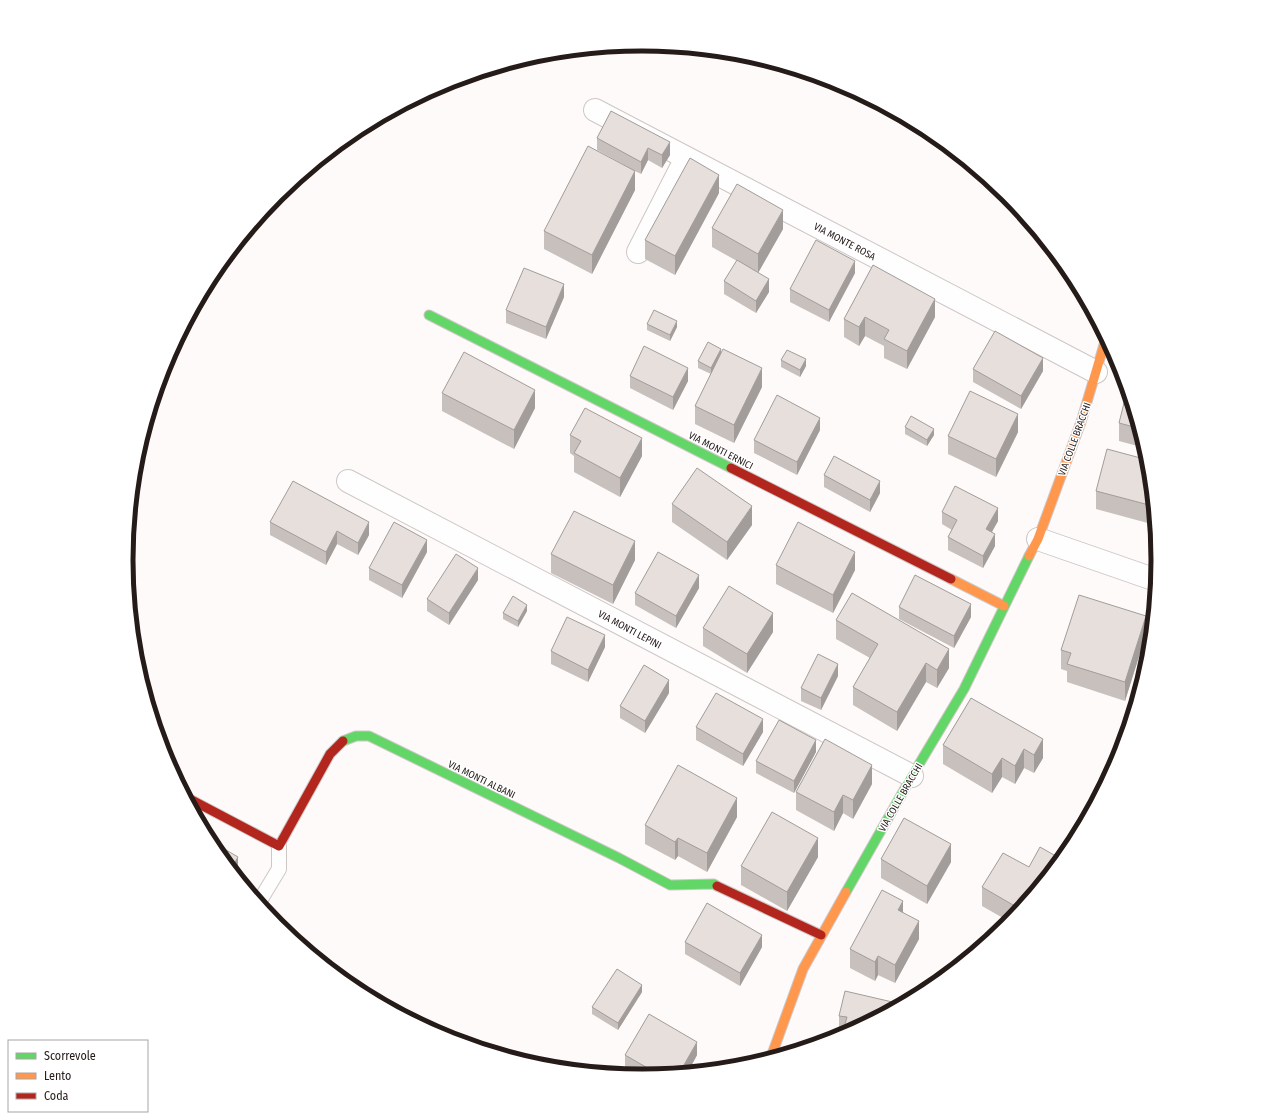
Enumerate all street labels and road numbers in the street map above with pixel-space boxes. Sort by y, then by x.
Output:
street label: VIA MONTE ROSA [812,221,878,264]
street label: VIA COLLE BRACCHI [1056,401,1094,478]
street label: VIA MONTI ERNICI [686,429,755,472]
street label: VIA MONTI LEPINI [596,608,663,652]
street label: VIA MONTI ALBANI [446,758,517,801]
street label: VIA COLLE BRACCHI [876,761,925,834]

